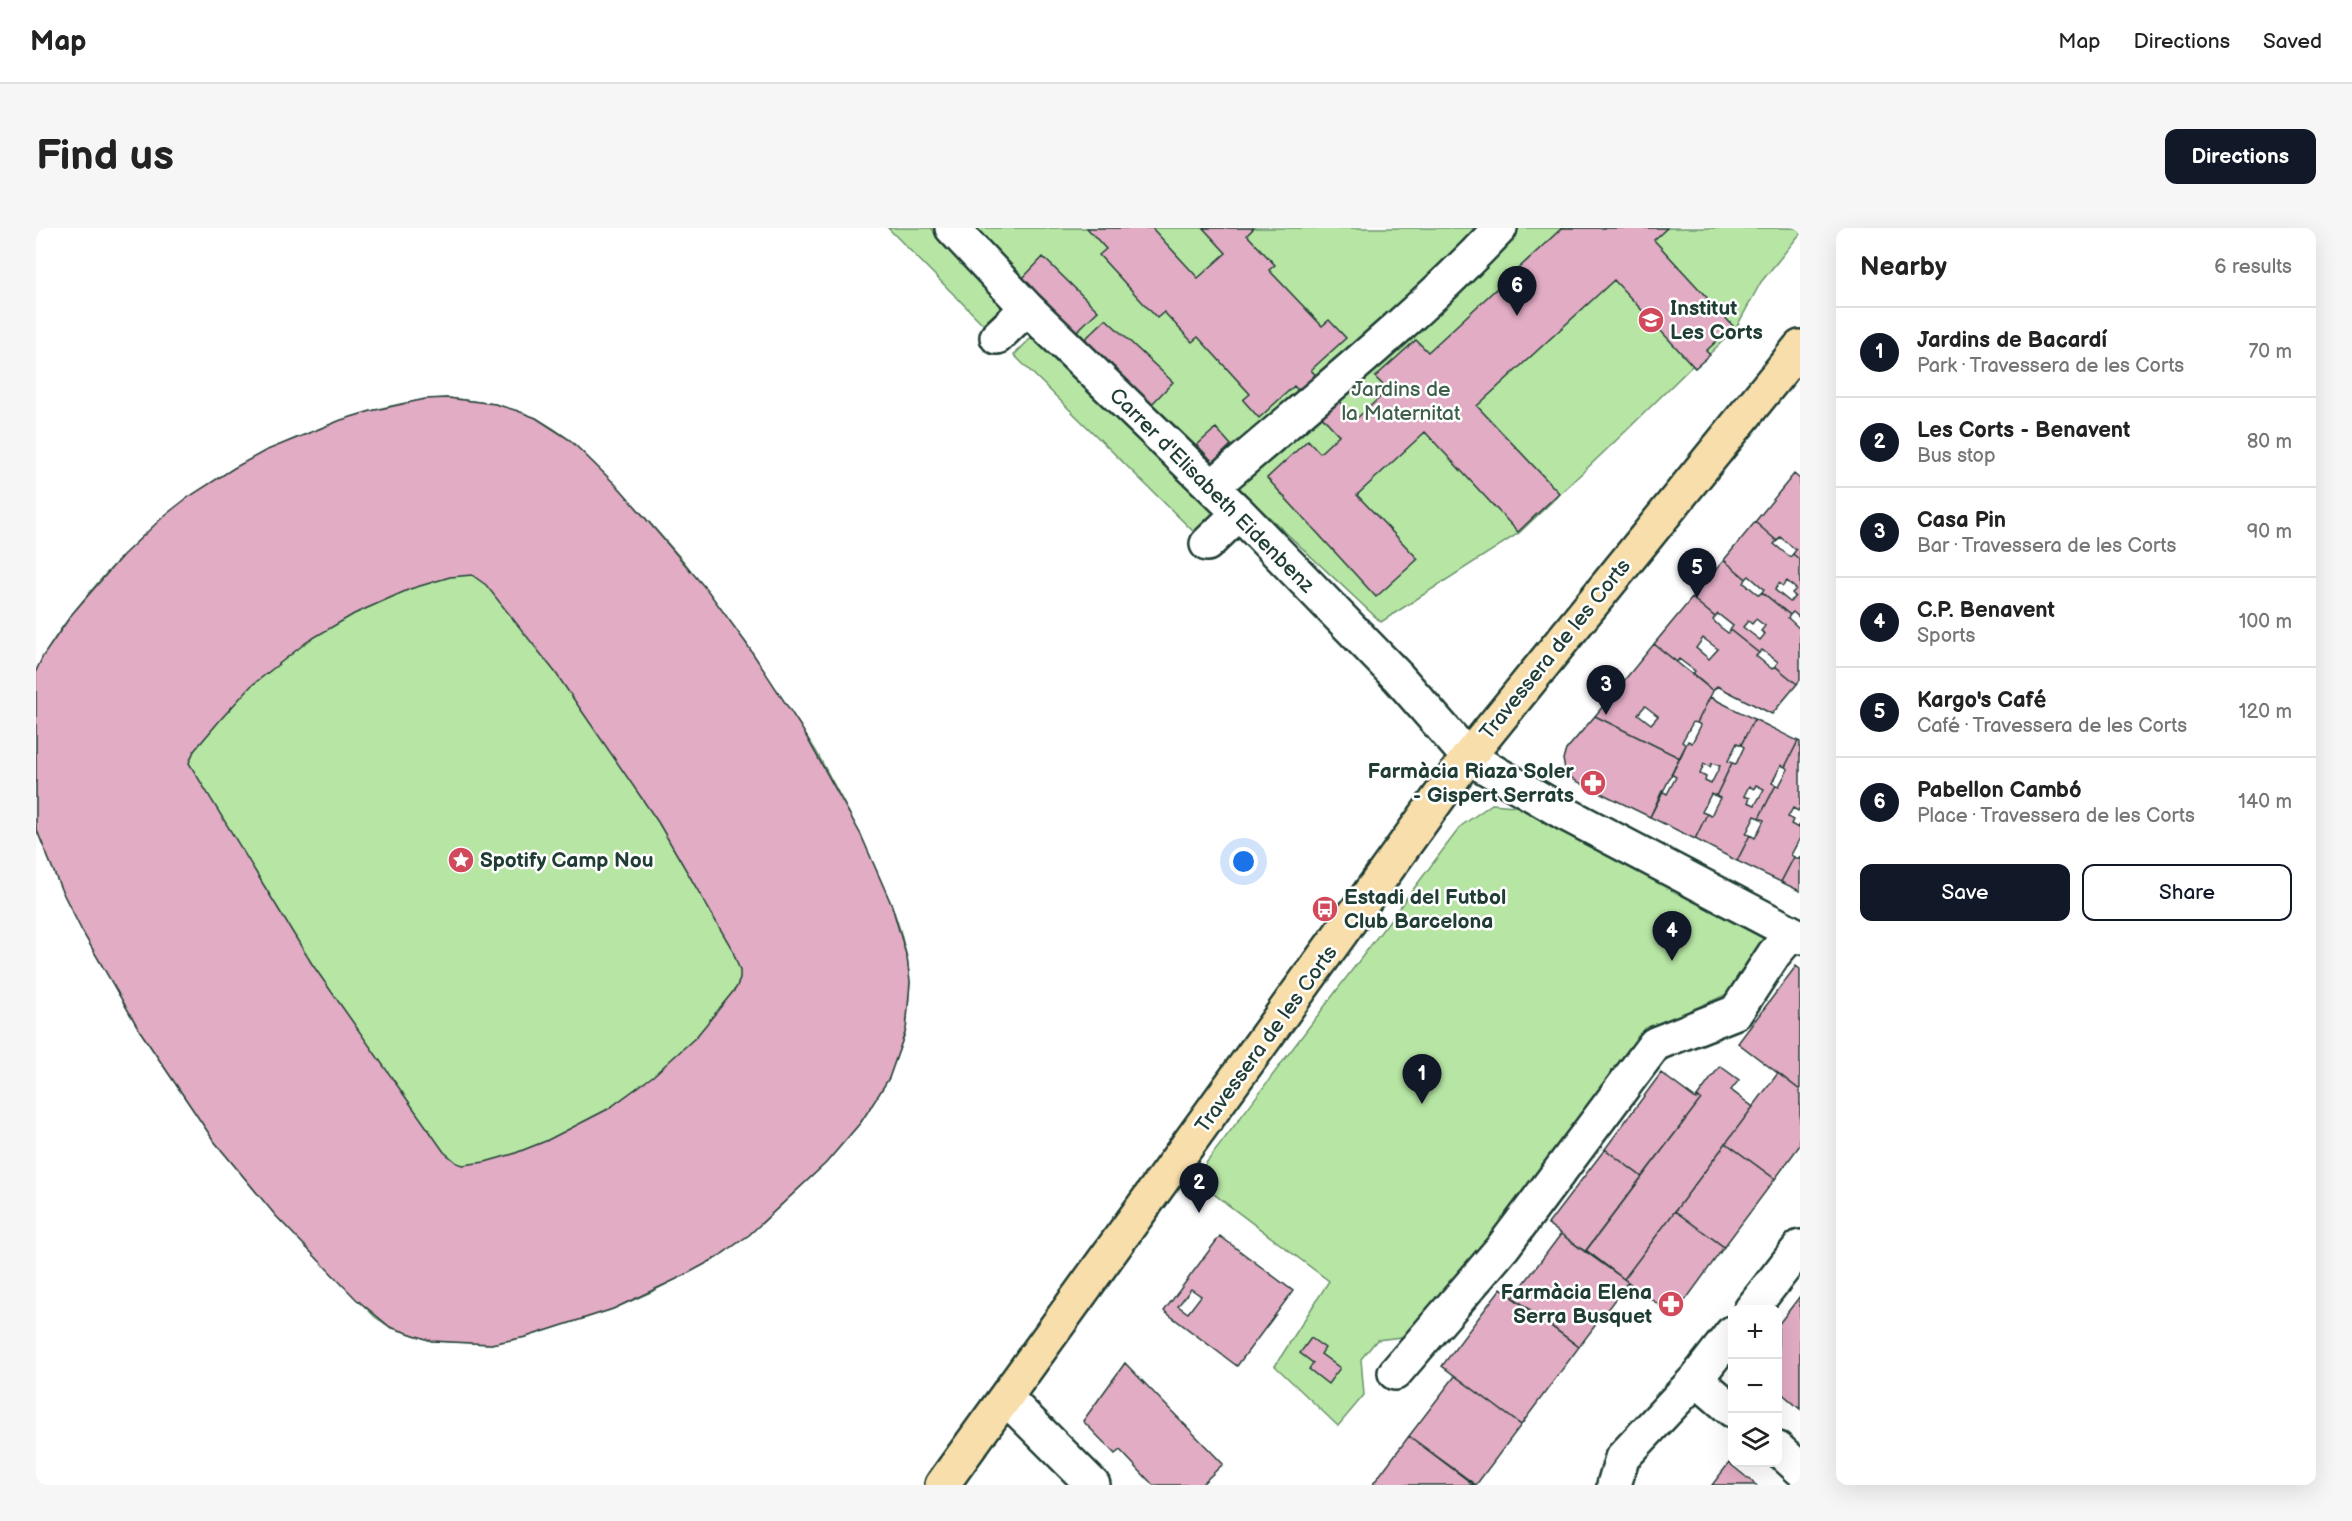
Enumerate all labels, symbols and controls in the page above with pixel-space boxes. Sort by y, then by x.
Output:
text: Map [30,25,86,58]
text: Map [2058,29,2101,54]
text: Directions [2134,29,2230,54]
text: Saved [2263,29,2322,54]
button: Directions [2165,129,2316,184]
text: Find us [36,131,174,182]
text: Nearby [1860,252,1947,283]
text: 6 results [2214,255,2292,279]
pin: 6 [1498,266,1536,316]
place label: Institut Les Corts [1670,296,1763,345]
school or university icon: Institut Les Corts [1636,305,1666,335]
text: Jardins de Bacardí [1917,327,2107,354]
text: 1 [1875,340,1884,364]
text: 70 m [2248,340,2292,364]
text: Park · Travessera de les Corts [1917,354,2184,378]
park label: Jardins de la Maternitat [1342,377,1461,426]
street label: Carrer d'Elisabeth Eidenbenz [1104,383,1320,599]
text: Les Corts - Benavent [1917,417,2130,444]
text: 2 [1874,430,1885,454]
text: 80 m [2247,430,2292,454]
text: Bus stop [1917,444,1996,468]
text: Casa Pin [1917,507,2006,534]
text: 3 [1874,520,1885,544]
text: 90 m [2247,520,2292,544]
text: Bar · Travessera de les Corts [1917,534,2176,558]
pin: 5 [1678,548,1716,598]
street label: Travessera de les Corts [1475,554,1636,745]
text: C.P. Benavent [1917,597,2055,624]
text: 4 [1874,610,1885,634]
text: 100 m [2239,610,2292,634]
text: Sports [1917,624,1975,648]
pin: 3 [1586,666,1626,715]
text: Kargo's Café [1917,687,2046,714]
text: 5 [1874,700,1885,724]
text: 120 m [2239,700,2292,724]
text: Café · Travessera de les Corts [1917,714,2187,738]
place label: Farmàcia Riaza Soler - Gispert Serrats [1368,759,1575,808]
pharmacy icon: Farmàcia Riaza Soler - Gispert Serrats [1578,768,1608,798]
text: Pabellon Cambó [1917,777,2082,804]
text: 6 [1873,790,1886,814]
text: 140 m [2238,790,2292,814]
text: Place · Travessera de les Corts [1917,804,2195,828]
place icon: Spotify Camp Nou [446,845,476,875]
your location [1229,847,1258,876]
place label: Spotify Camp Nou [480,848,654,873]
button: Save [1860,864,2070,921]
button: Share [2082,864,2292,921]
place label: Estadi del Futbol Club Barcelona [1344,885,1506,934]
bus stop icon: Estadi del Futbol Club Barcelona [1310,894,1340,924]
pin: 4 [1652,912,1692,961]
street label: Travessera de les Corts [1190,941,1343,1138]
pin: 1 [1402,1054,1442,1104]
pin: 2 [1180,1164,1218,1213]
place label: Farmàcia Elena Serra Busquet [1500,1280,1652,1329]
pharmacy icon: Farmàcia Elena Serra Busquet [1656,1289,1686,1319]
map controls [1728,1305,1782,1467]
button: + [1728,1305,1782,1359]
button: − [1728,1359,1782,1413]
button: layers [1728,1413,1782,1467]

